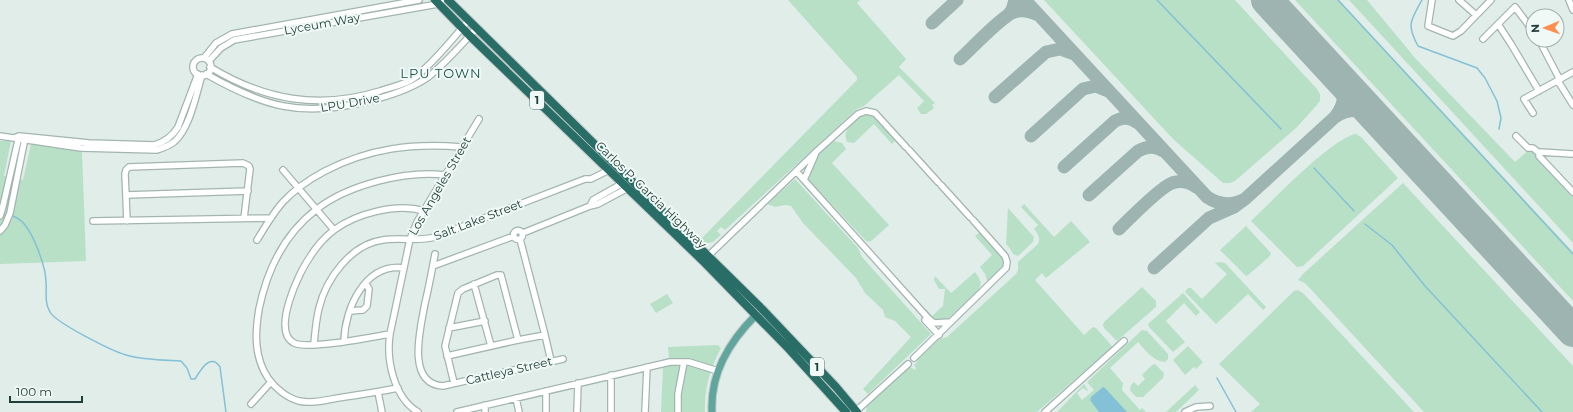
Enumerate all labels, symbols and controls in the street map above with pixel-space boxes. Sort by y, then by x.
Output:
north arrow [1525,8,1565,48]
street label: Lyceum Way [283,9,362,38]
text: N [1528,24,1542,33]
district label: LPU TOWN [400,65,482,81]
street label: LPU Drive [319,90,381,115]
road number: 1 [530,91,544,109]
street label: Los Angeles Street [405,134,474,238]
street label: Carlos P. Garcia Highway [593,138,710,252]
street label: Salt Lake Street [432,196,524,243]
street label: Cattleya Street [464,353,554,388]
road number: 1 [810,358,824,376]
scale bar [10,378,82,404]
text: 100 m [16,384,52,399]

